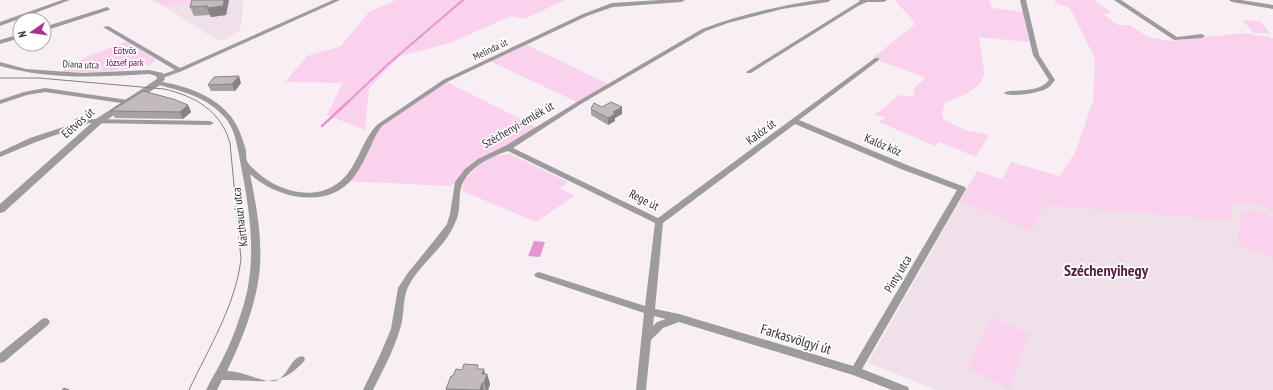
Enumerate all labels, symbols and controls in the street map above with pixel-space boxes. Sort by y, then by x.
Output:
north arrow [12,12,52,52]
text: N [15,30,30,39]
street label: Melinda út [471,36,510,63]
park label: Eötvös József park [105,44,144,69]
street label: Diana utca [63,57,99,72]
street label: Széchenyi-emlék út [479,98,557,151]
street label: Eötvös út [58,104,98,141]
street label: Kalóz út [743,115,779,148]
street label: Kalóz köz [862,130,904,159]
street label: Karthauzi utca [228,186,251,248]
street label: Rege út [627,186,662,214]
street label: Pinty utca [881,252,915,295]
district label: Széchenyihegy [1064,260,1149,280]
street label: Farkasvölgyi út [758,320,834,358]

